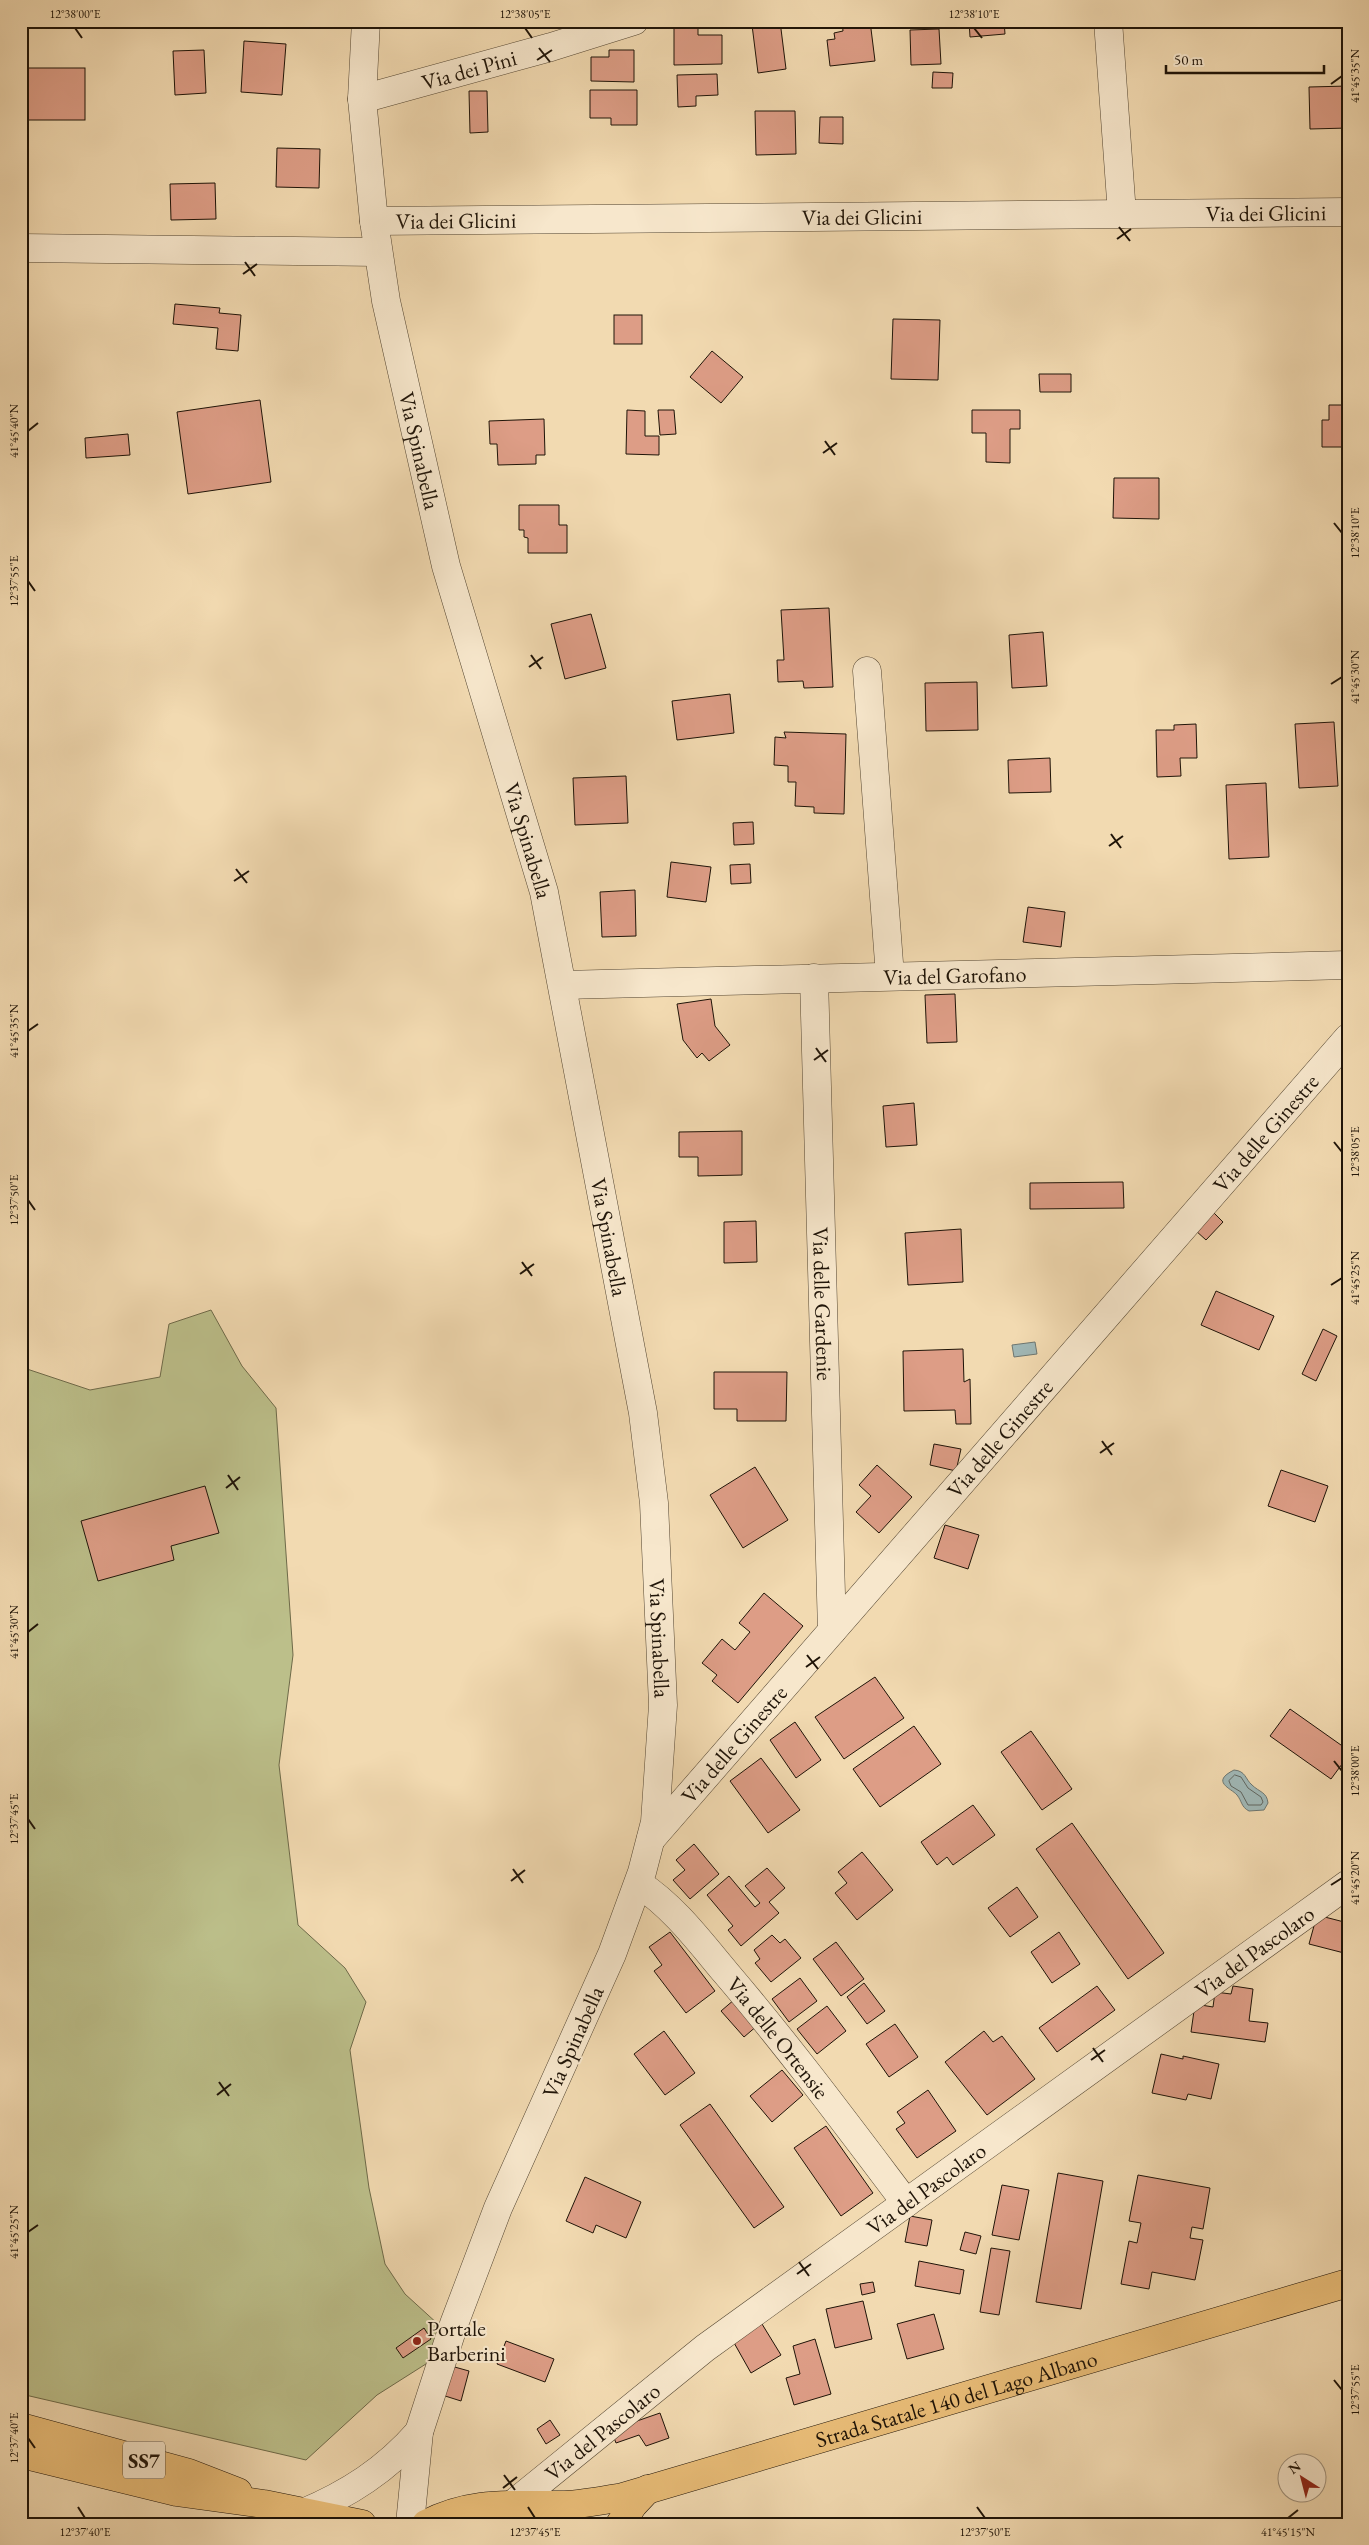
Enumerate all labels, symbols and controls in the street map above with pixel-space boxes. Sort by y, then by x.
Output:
text: 12°38'00"E [49,6,101,22]
text: 12°38'05"E [499,6,551,22]
text: 12°38'10"E [948,6,1000,22]
scale bar [1166,42,1324,74]
street label: Via dei Pini [418,43,520,96]
text: 41°45'35"N [1347,49,1363,103]
text: 50 m [1174,50,1203,69]
street label: Via dei Glicini [1206,198,1326,228]
street label: Via dei Glicini [802,201,922,232]
street label: Via dei Glicini [396,205,516,235]
street label: Via Spinabella [393,389,447,512]
text: 41°45'40"N [6,404,22,458]
text: 12°38'10"E [1347,507,1363,559]
text: 12°37'55"E [6,555,22,607]
text: 41°45'30"N [1347,650,1363,704]
street label: Via Spinabella [497,779,559,901]
street label: Via del Garofano [883,959,1027,991]
text: 41°45'35"N [6,1004,22,1058]
street label: Via delle Ginestre [1206,1067,1325,1198]
text: 12°38'05"E [1347,1126,1363,1178]
text: 12°37'50"E [6,1174,22,1226]
street label: Via Spinabella [584,1176,635,1299]
street label: Via delle Gardenie [806,1227,840,1382]
text: 41°45'25"N [1347,1251,1363,1305]
street label: Via delle Ginestre [940,1373,1059,1504]
street label: Via Spinabella [643,1578,677,1699]
text: 41°45'30"N [6,1605,22,1659]
street label: Via delle Ginestre [674,1678,793,1809]
text: 12°38'00"E [1347,1745,1363,1797]
text: 12°37'45"E [6,1793,22,1845]
text: 41°45'20"N [1347,1851,1363,1905]
street label: Via del Pascolaro [1189,1898,1320,2004]
street label: Via delle Ortensie [721,1970,836,2105]
street label: Via Spinabella [535,1981,611,2103]
street label: Via del Pascolaro [861,2135,992,2241]
text: 41°45'25"N [6,2205,22,2259]
place label: Portale Barberini [427,2314,506,2368]
marker: Portale Barberini [411,2335,423,2347]
street label: Strada Statale 140 del Lago Albano [812,2343,1101,2454]
text: 12°37'55"E [1347,2364,1363,2416]
street label: Via del Pascolaro [539,2376,666,2487]
text: 12°37'40"E [6,2412,22,2464]
road number: SS7 [123,2442,165,2478]
north arrow [1276,2452,1326,2502]
text: N [1284,2456,1305,2478]
text: 12°37'40"E [59,2524,111,2540]
text: 12°37'45"E [509,2524,561,2540]
text: 12°37'50"E [959,2524,1011,2540]
text: 41°45'15"N [1261,2524,1315,2540]

